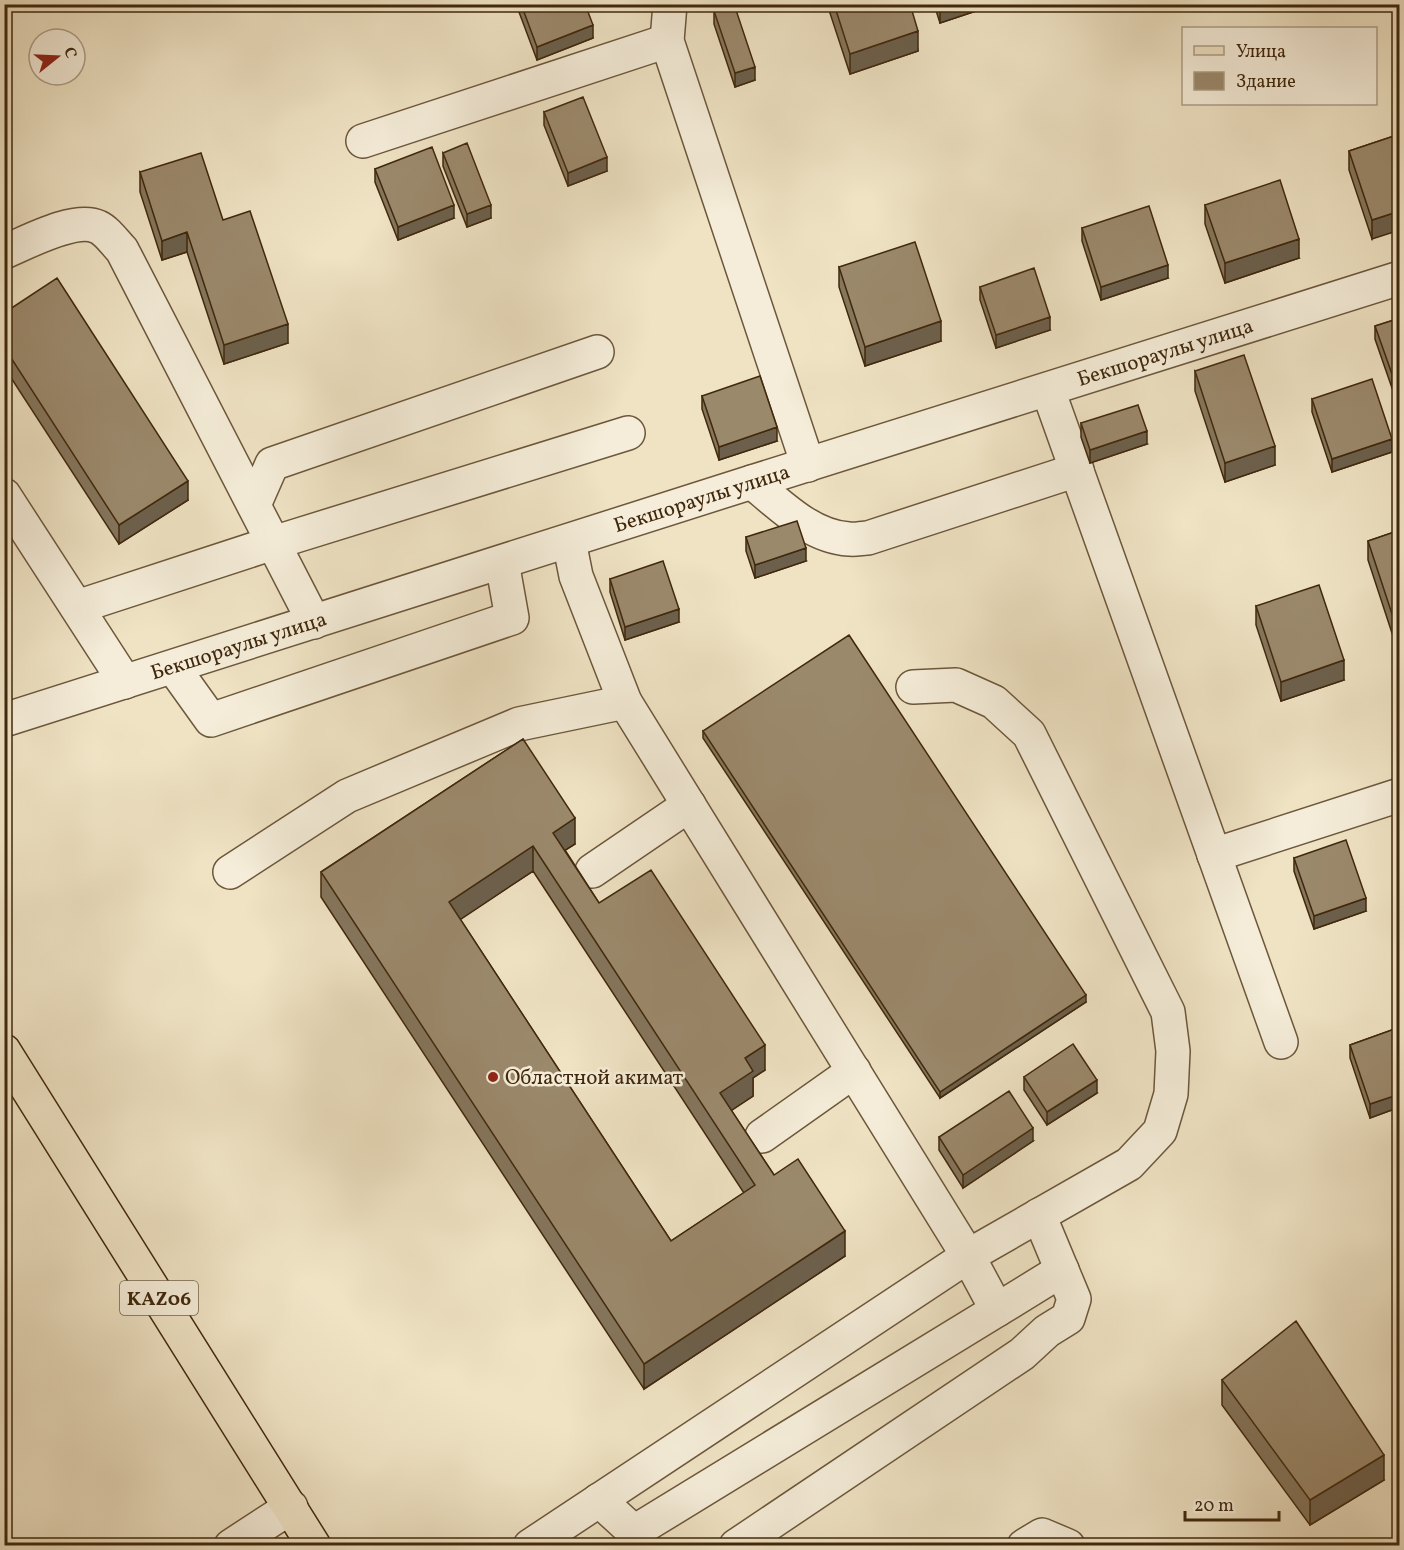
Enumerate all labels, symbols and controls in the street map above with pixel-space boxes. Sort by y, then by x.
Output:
north arrow [27,27,87,87]
legend [1182,27,1377,105]
text: Улица [1236,40,1286,65]
text: С [57,45,81,61]
text: Здание [1236,70,1296,95]
street label: Бекшораулы улица [1074,312,1257,395]
street label: Бекшораулы улица [610,458,794,541]
street label: Бекшораулы улица [147,605,331,688]
place label: Областной акимат [505,1064,684,1093]
marker: Областной акимат [486,1070,500,1084]
road number: KAZ06 [120,1281,198,1315]
scale bar [1185,1484,1280,1522]
text: 20 m [1194,1494,1234,1519]

